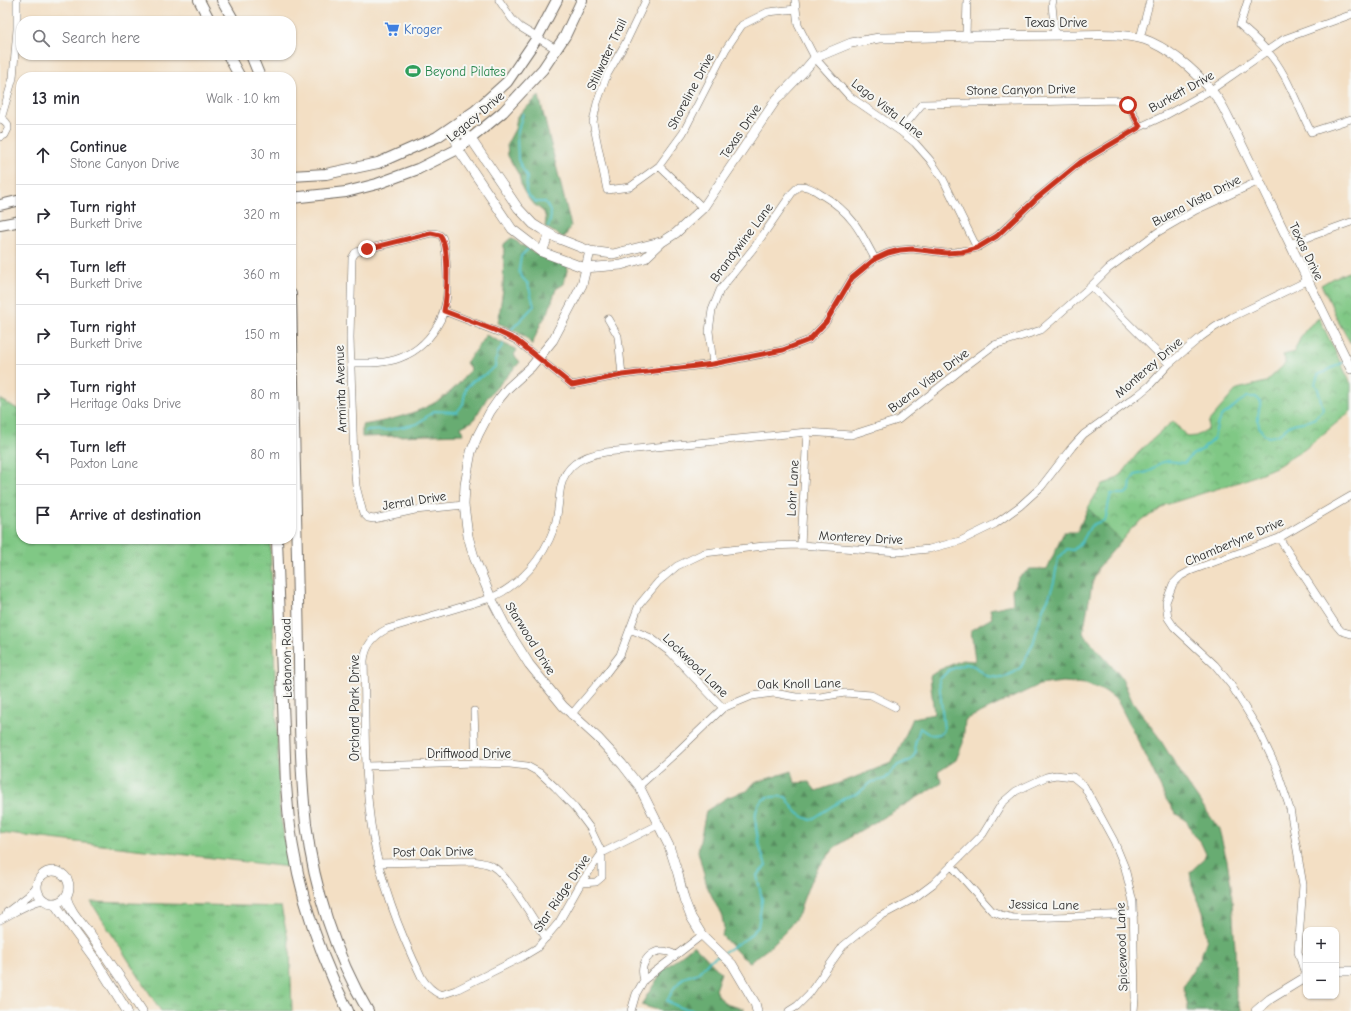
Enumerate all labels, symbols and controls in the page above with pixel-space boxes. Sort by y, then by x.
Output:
street label: Texas Drive [1025,15,1088,30]
search box [16,16,296,60]
street label: Stillwater Trail [583,16,630,92]
supermarket icon: Kroger [383,20,401,38]
place label: Kroger [404,22,443,37]
icon: search [30,27,52,49]
text: Search here [62,29,140,47]
street label: Shoreline Drive [664,50,717,132]
sports icon: Beyond Pilates [404,62,422,80]
place label: Beyond Pilates [425,64,506,79]
street label: Burkett Drive [1146,67,1217,115]
street label: Lago Vista Lane [849,76,927,142]
street label: Stone Canyon Drive [966,81,1076,98]
street label: Legacy Drive [443,88,508,145]
text: 13 min [32,89,80,108]
text: Walk · 1.0 km [206,91,280,106]
route start [1119,96,1137,114]
street label: Texas Drive [717,101,764,161]
text: Continue [70,138,127,156]
icon: ahead [32,144,54,166]
text: 30 m [250,147,280,162]
text: Stone Canyon Drive [70,156,179,171]
street label: Buena Vista Drive [1150,171,1243,229]
text: Turn right [70,198,136,216]
street label: Brandywine Lane [707,199,776,285]
icon: right [32,204,54,226]
text: 320 m [244,207,280,222]
text: Burkett Drive [70,216,142,231]
street label: Texas Drive [1286,220,1327,283]
route end [358,240,376,258]
text: Turn left [70,258,126,276]
icon: left [32,264,54,286]
text: 360 m [243,267,280,282]
text: Burkett Drive [70,276,142,291]
text: Turn right [70,318,136,336]
icon: right [32,324,54,346]
text: 150 m [245,327,280,342]
street label: Monterey Drive [1112,334,1185,401]
text: Burkett Drive [70,336,142,351]
street label: Arminta Avenue [331,344,350,433]
street label: Buena Vista Drive [885,345,972,416]
text: Turn right [70,378,136,396]
icon: right [32,384,54,406]
text: 80 m [250,387,280,402]
text: Heritage Oaks Drive [70,396,181,411]
text: Turn left [70,438,126,456]
icon: left [32,444,54,466]
text: 80 m [250,447,280,462]
text: Paxton Lane [70,456,138,471]
street label: Lohr Lane [784,459,801,517]
street label: Jerral Drive [381,488,448,513]
icon: arrive [32,504,54,526]
text: Arrive at destination [70,506,201,524]
street label: Chamberlyne Drive [1183,514,1286,569]
street label: Monterey Drive [818,528,904,547]
street label: Starwood Drive [502,599,559,678]
street label: Lebanon Road [278,618,295,698]
street label: Lockwood Lane [660,630,732,701]
street label: Orchard Park Drive [347,654,362,761]
street label: Oak Knoll Lane [757,675,842,692]
street label: Driftwood Drive [427,746,512,761]
street label: Post Oak Drive [393,843,474,860]
street label: Star Ridge Drive [530,851,593,935]
street label: Jessica Lane [1009,896,1080,913]
street label: Spicewood Lane [1112,902,1131,992]
map controls [1303,927,1339,999]
button: + [1303,927,1339,963]
button: − [1303,963,1339,999]

